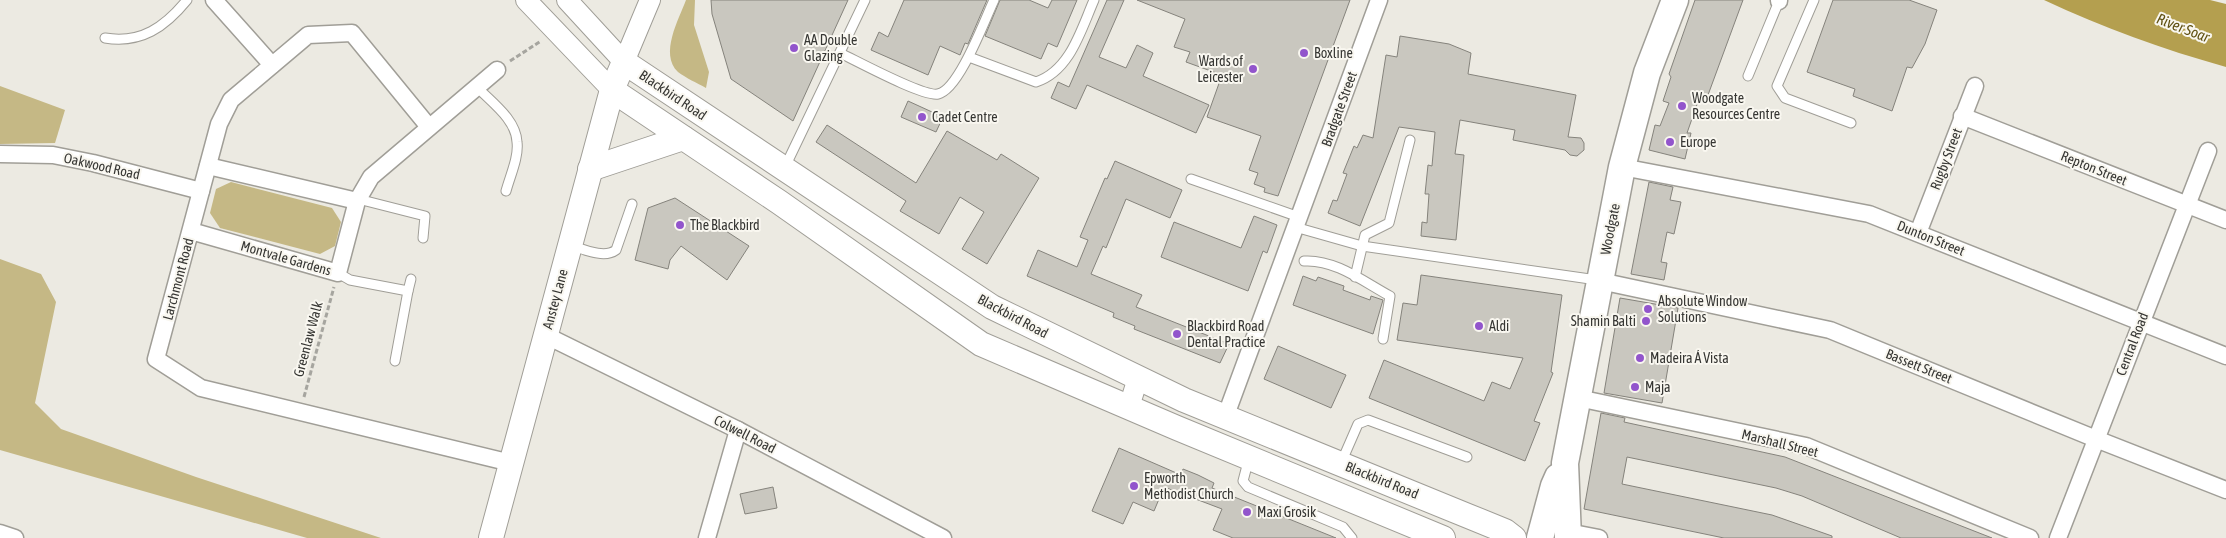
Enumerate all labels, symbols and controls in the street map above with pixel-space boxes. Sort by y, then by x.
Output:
water label: River Soar [2154,10,2212,46]
place label: AA Double Glazing [804,32,857,64]
marker: AA Double Glazing [788,42,800,54]
place label: Boxline [1314,45,1353,61]
marker: Boxline [1298,47,1310,59]
place label: Wards of Leicester [1197,53,1244,85]
marker: Wards of Leicester [1247,63,1259,75]
street label: Blackbird Road [636,67,710,123]
street label: Bradgate Street [1318,69,1360,149]
place label: Woodgate Resources Centre [1692,90,1780,122]
marker: Woodgate Resources Centre [1676,100,1688,112]
place label: Cadet Centre [932,109,998,125]
marker: Cadet Centre [916,111,928,123]
street label: Rugby Street [1927,126,1965,192]
place label: Europe [1680,134,1716,150]
marker: Europe [1664,136,1676,148]
street label: Repton Street [2059,147,2129,189]
street label: Oakwood Road [62,149,142,183]
street label: Woodgate [1597,202,1623,256]
place label: The Blackbird [690,217,760,233]
street label: Dunton Street [1895,217,1967,259]
marker: The Blackbird [674,219,686,231]
street label: Larchmont Road [159,236,197,322]
street label: Montvale Gardens [239,237,333,279]
street label: Anstey Lane [539,267,571,331]
street label: Blackbird Road [975,291,1051,341]
place label: Absolute Window Solutions [1658,293,1748,325]
street label: Greenlaw Walk [290,299,326,379]
marker: Absolute Window Solutions [1642,303,1654,315]
street label: Central Road [2113,310,2151,378]
place label: Shamin Balti [1571,313,1636,329]
marker: Shamin Balti [1640,315,1652,327]
place label: Blackbird Road Dental Practice [1187,318,1265,350]
place label: Aldi [1489,318,1509,334]
marker: Aldi [1473,320,1485,332]
marker: Blackbird Road Dental Practice [1171,328,1183,340]
street label: Bassett Street [1884,345,1954,387]
place label: Madeira Á Vista [1650,350,1729,366]
marker: Madeira Á Vista [1634,352,1646,364]
place label: Maja [1645,379,1671,395]
marker: Maja [1629,381,1641,393]
street label: Colwell Road [711,412,779,456]
street label: Marshall Street [1740,426,1820,460]
street label: Blackbird Road [1343,458,1421,502]
place label: Epworth Methodist Church [1144,470,1234,502]
marker: Epworth Methodist Church [1128,480,1140,492]
place label: Maxi Grosik [1257,504,1316,520]
marker: Maxi Grosik [1241,506,1253,518]

